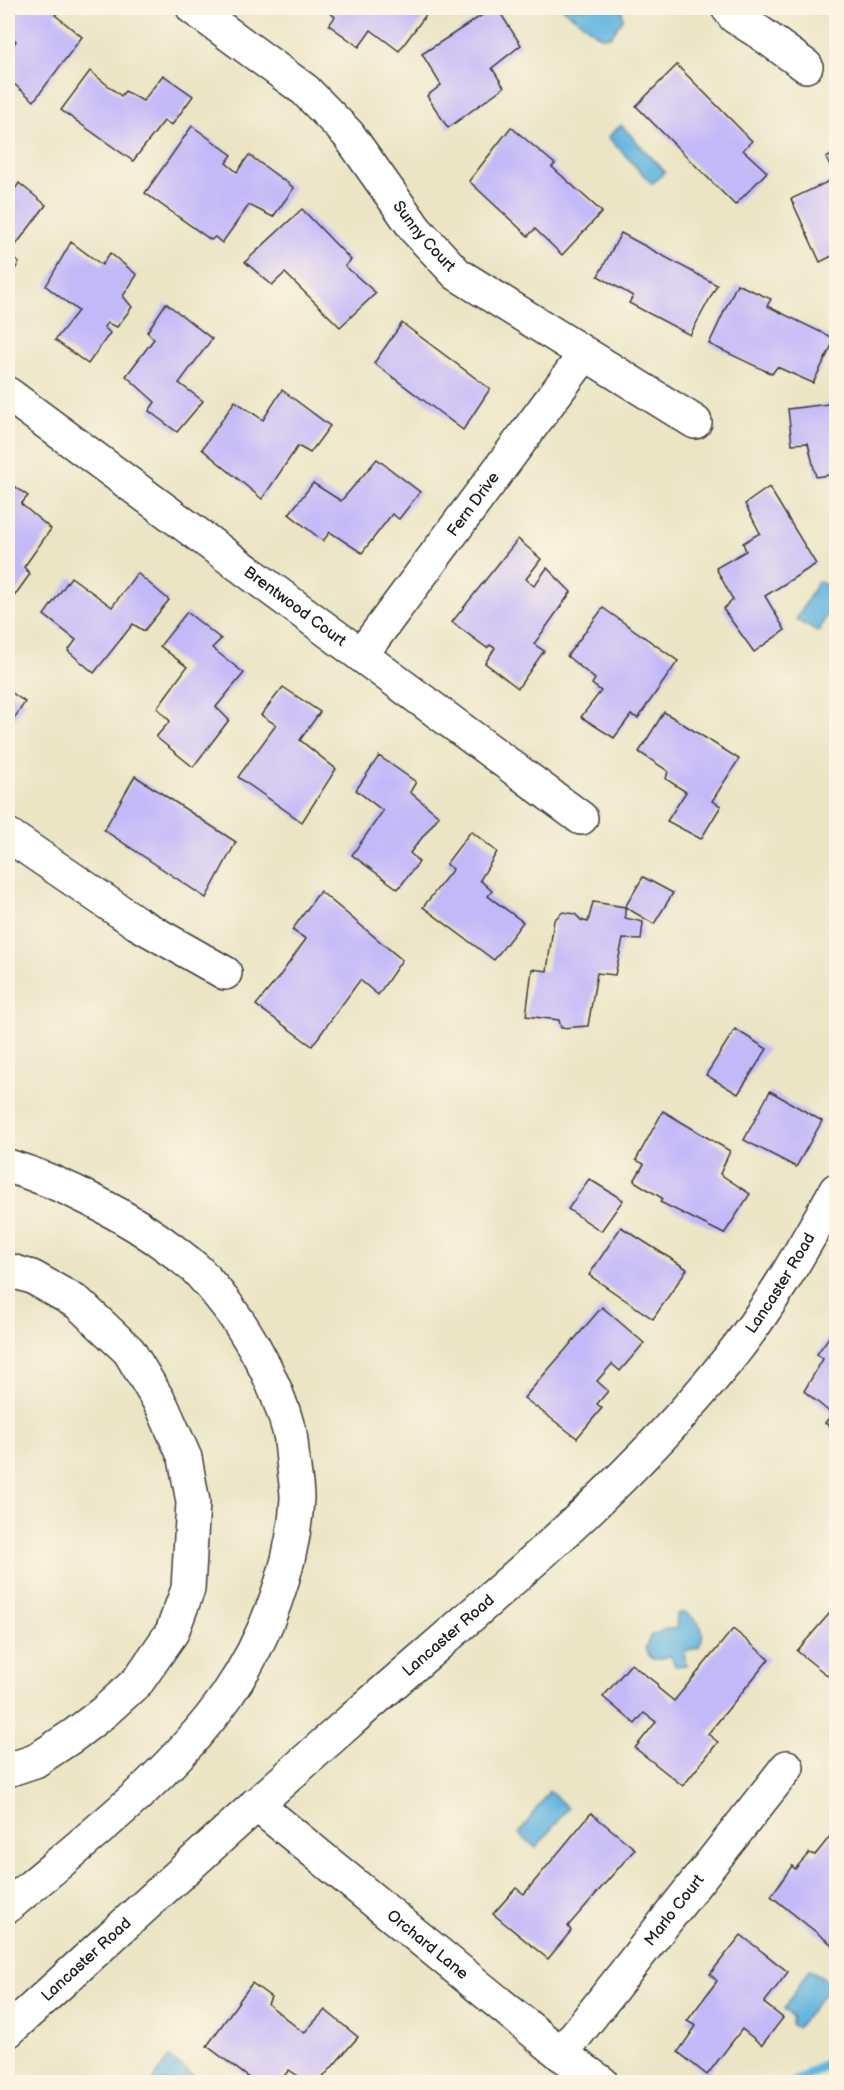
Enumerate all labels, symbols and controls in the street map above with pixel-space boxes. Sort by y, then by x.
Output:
street label: Sunny Court [389,197,460,276]
street label: Fern Drive [443,468,504,540]
street label: Brentwood Court [240,562,350,650]
street label: Lancaster Road [742,1230,819,1337]
street label: Lancaster Road [399,1591,498,1680]
street label: Marlo Court [640,1871,708,1950]
street label: Orchard Lane [383,1906,473,1984]
street label: Lancaster Road [37,1914,135,2005]

